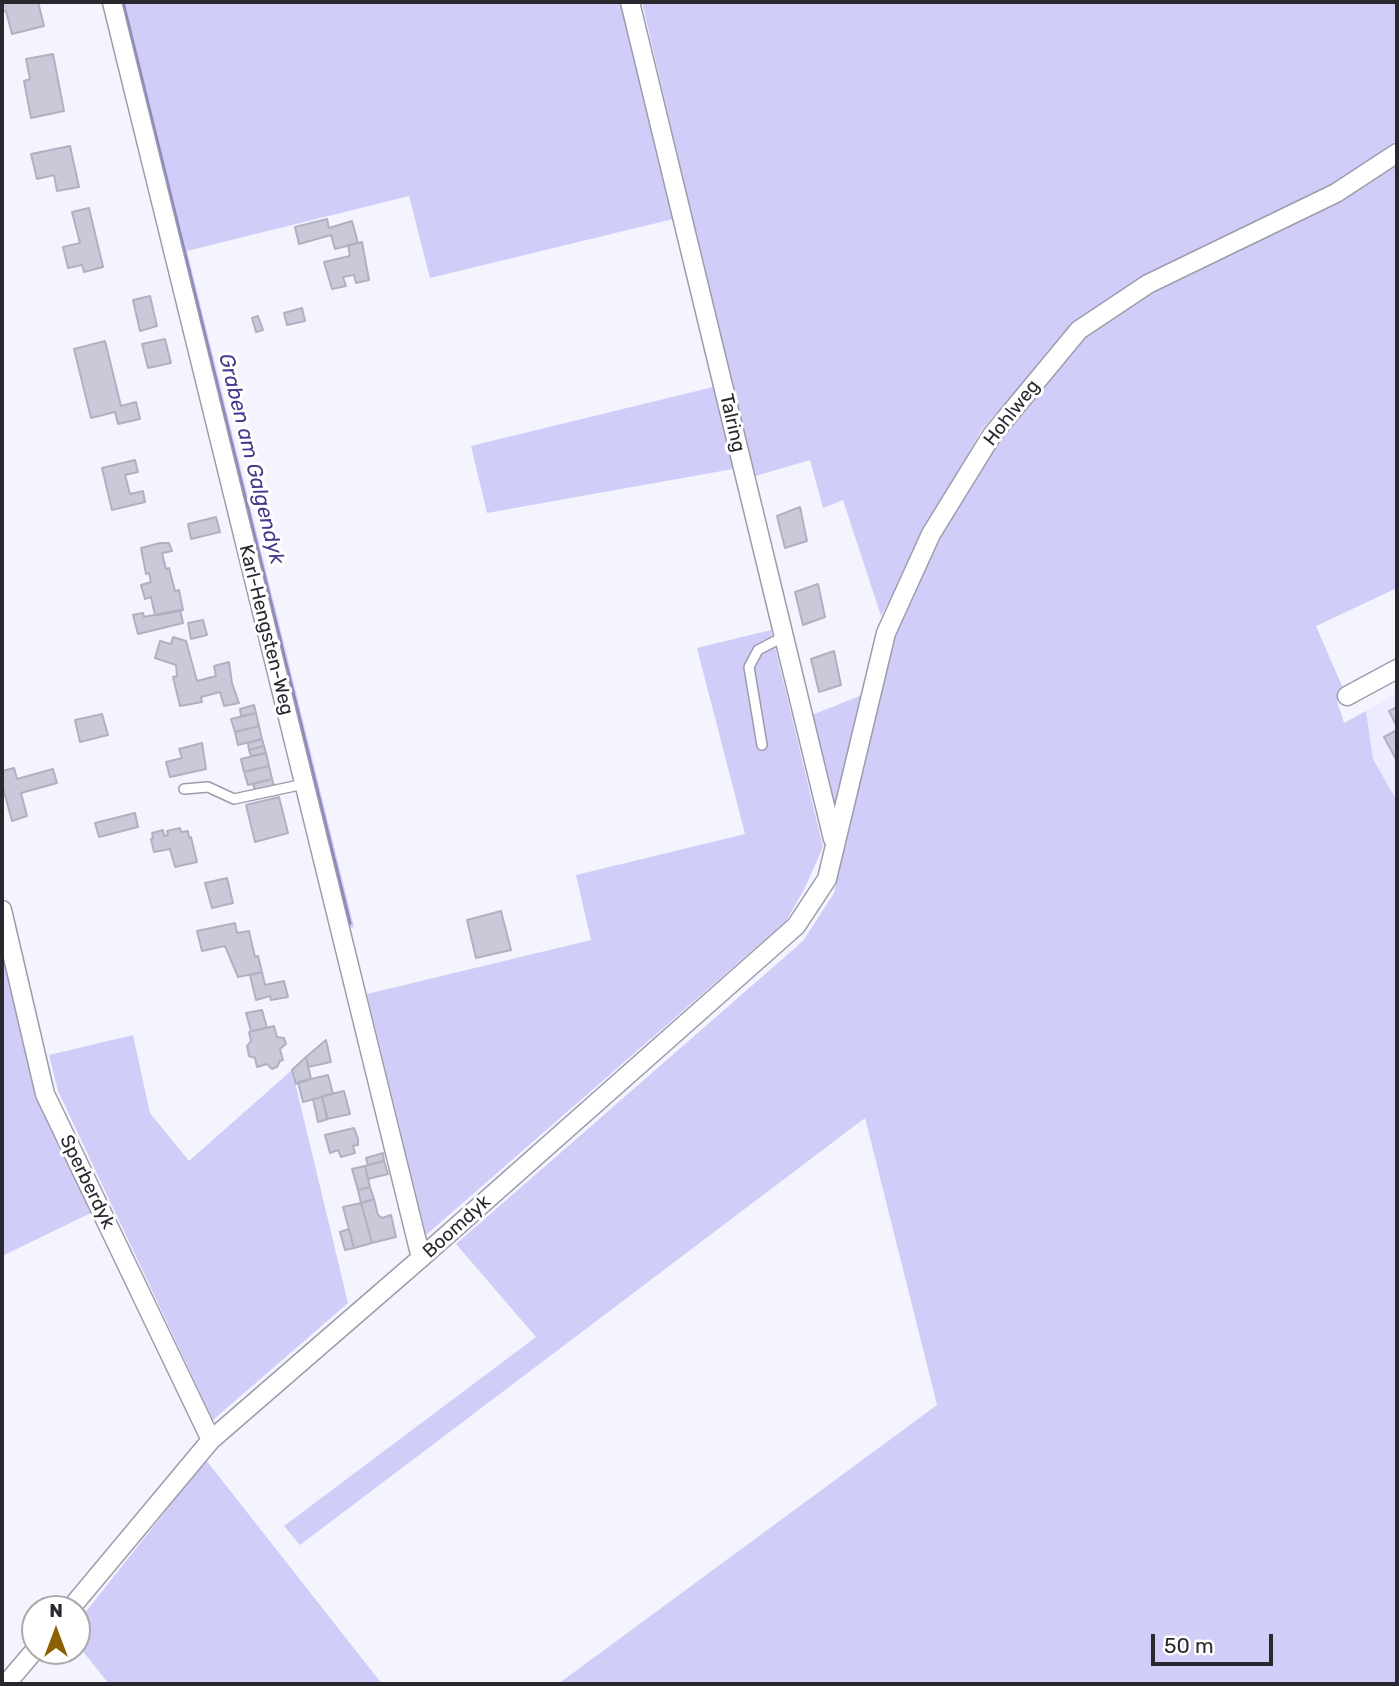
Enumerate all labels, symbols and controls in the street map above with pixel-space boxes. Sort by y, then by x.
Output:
water label: Graben am Galgendyk [213,351,289,567]
street label: Hohlweg [979,375,1045,451]
street label: Talring [714,392,750,454]
street label: Karl-Hengsten-Weg [234,543,298,717]
street label: Sperberdyk [54,1131,120,1233]
street label: Boomdyk [419,1191,495,1263]
north arrow [21,1595,91,1665]
text: N [49,1599,63,1622]
scale bar [1154,1620,1276,1664]
text: 50 m [1164,1633,1214,1658]

